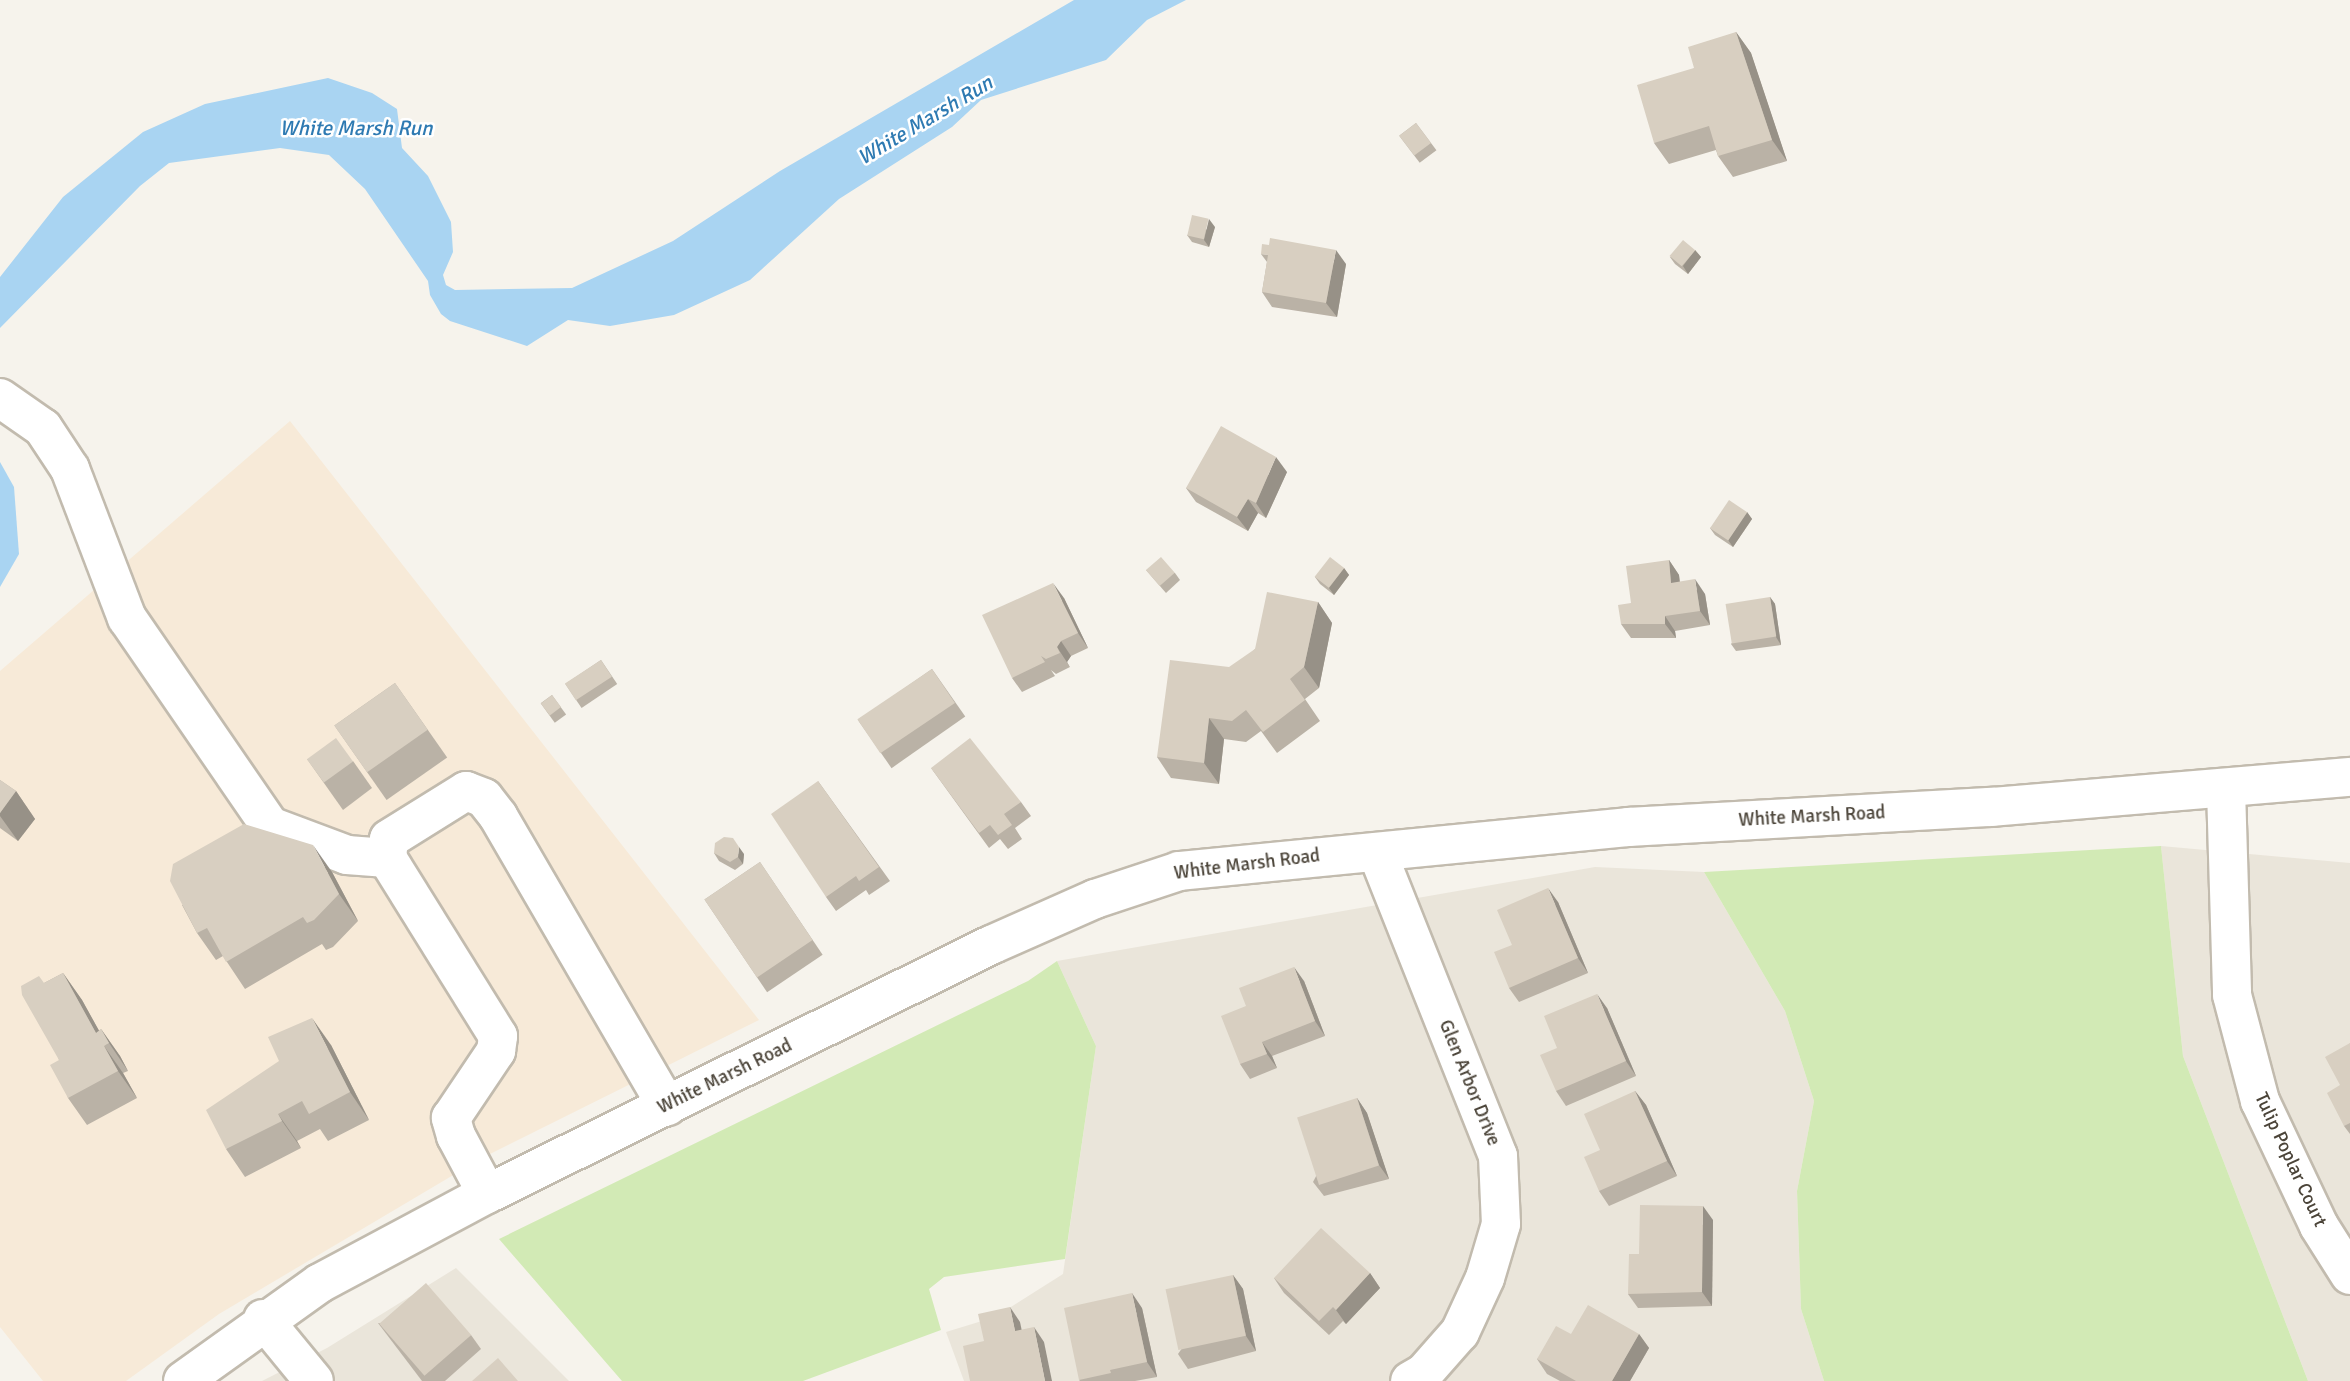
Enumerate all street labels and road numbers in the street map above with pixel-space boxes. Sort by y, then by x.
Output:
street label: White Marsh Road [1738,802,1886,832]
street label: White Marsh Road [1173,845,1321,885]
street label: Glen Arbor Drive [1433,1017,1505,1149]
street label: White Marsh Road [654,1034,796,1120]
street label: Tulip Poplar Court [2249,1089,2331,1231]

